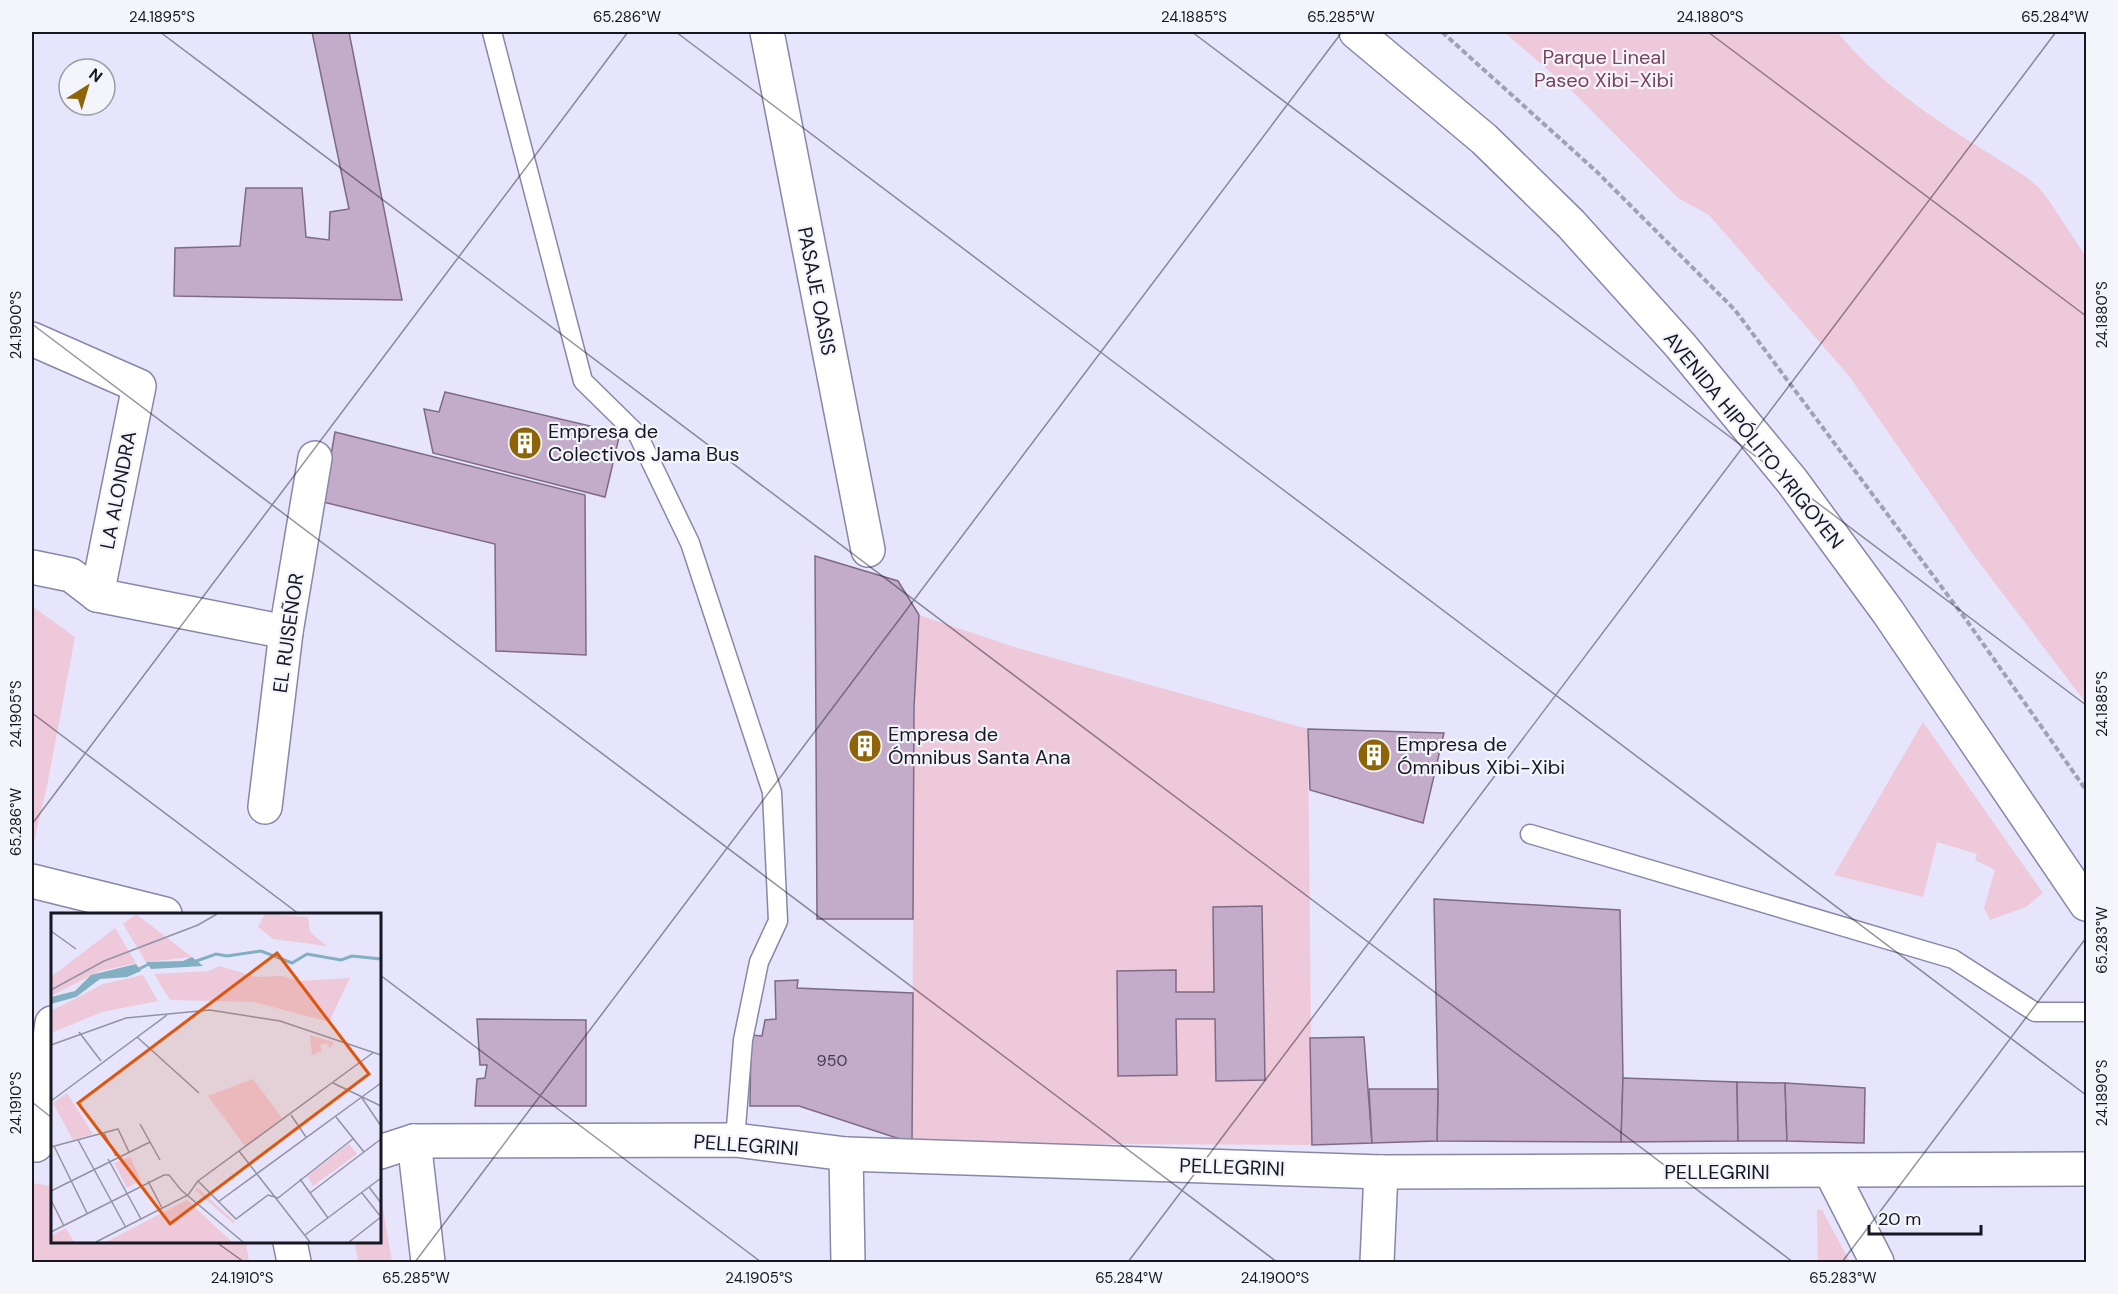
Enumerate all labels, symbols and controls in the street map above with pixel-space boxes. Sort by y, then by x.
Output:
text: 24.1895°S [129,7,195,27]
text: 65.286°W [593,7,661,27]
text: 24.1885°S [1161,7,1227,27]
text: 65.285°W [1307,7,1375,27]
text: 24.1880°S [1676,7,1744,27]
text: 65.284°W [2021,7,2089,27]
park label: Parque Lineal Paseo Xibi-Xibi [1534,44,1674,93]
north arrow [57,57,117,117]
text: N [85,64,107,87]
street label: PASAJE OASIS [792,225,842,357]
text: 24.1880°S [2092,281,2112,349]
text: 24.1900°S [6,290,26,359]
street label: AVENIDA HIPÓLITO YRIGOYEN [1658,326,1850,554]
place label: Empresa de Colectivos Jama Bus [548,418,740,467]
building icon: Empresa de Colectivos Jama Bus [507,425,543,461]
street label: LA ALONDRA [94,429,142,551]
street label: EL RUISEÑOR [267,571,309,695]
text: 24.1885°S [2092,671,2112,737]
text: 24.1905°S [6,680,26,748]
place label: Empresa de Ómnibus Santa Ana [888,721,1071,770]
building icon: Empresa de Ómnibus Santa Ana [847,728,883,764]
place label: Empresa de Ómnibus Xibi-Xibi [1397,731,1565,780]
building icon: Empresa de Ómnibus Xibi-Xibi [1356,737,1392,773]
text: 65.286°W [6,788,26,856]
text: 65.283°W [2092,906,2112,974]
inset map [51,913,381,1243]
house number: 950 [817,1050,847,1071]
text: 24.1890°S [2092,1059,2112,1127]
text: 24.1910°S [6,1071,26,1134]
street label: PELLEGRINI [692,1128,800,1162]
street label: PELLEGRINI [1179,1152,1285,1182]
street label: PELLEGRINI [1664,1159,1770,1185]
scale bar [1869,1198,1982,1236]
text: 20 m [1878,1207,1921,1231]
text: 24.1910°S [211,1268,274,1288]
text: 65.285°W [382,1268,450,1288]
text: 24.1905°S [725,1268,793,1288]
text: 65.284°W [1095,1268,1163,1288]
text: 24.1900°S [1241,1268,1310,1288]
text: 65.283°W [1809,1268,1877,1288]

